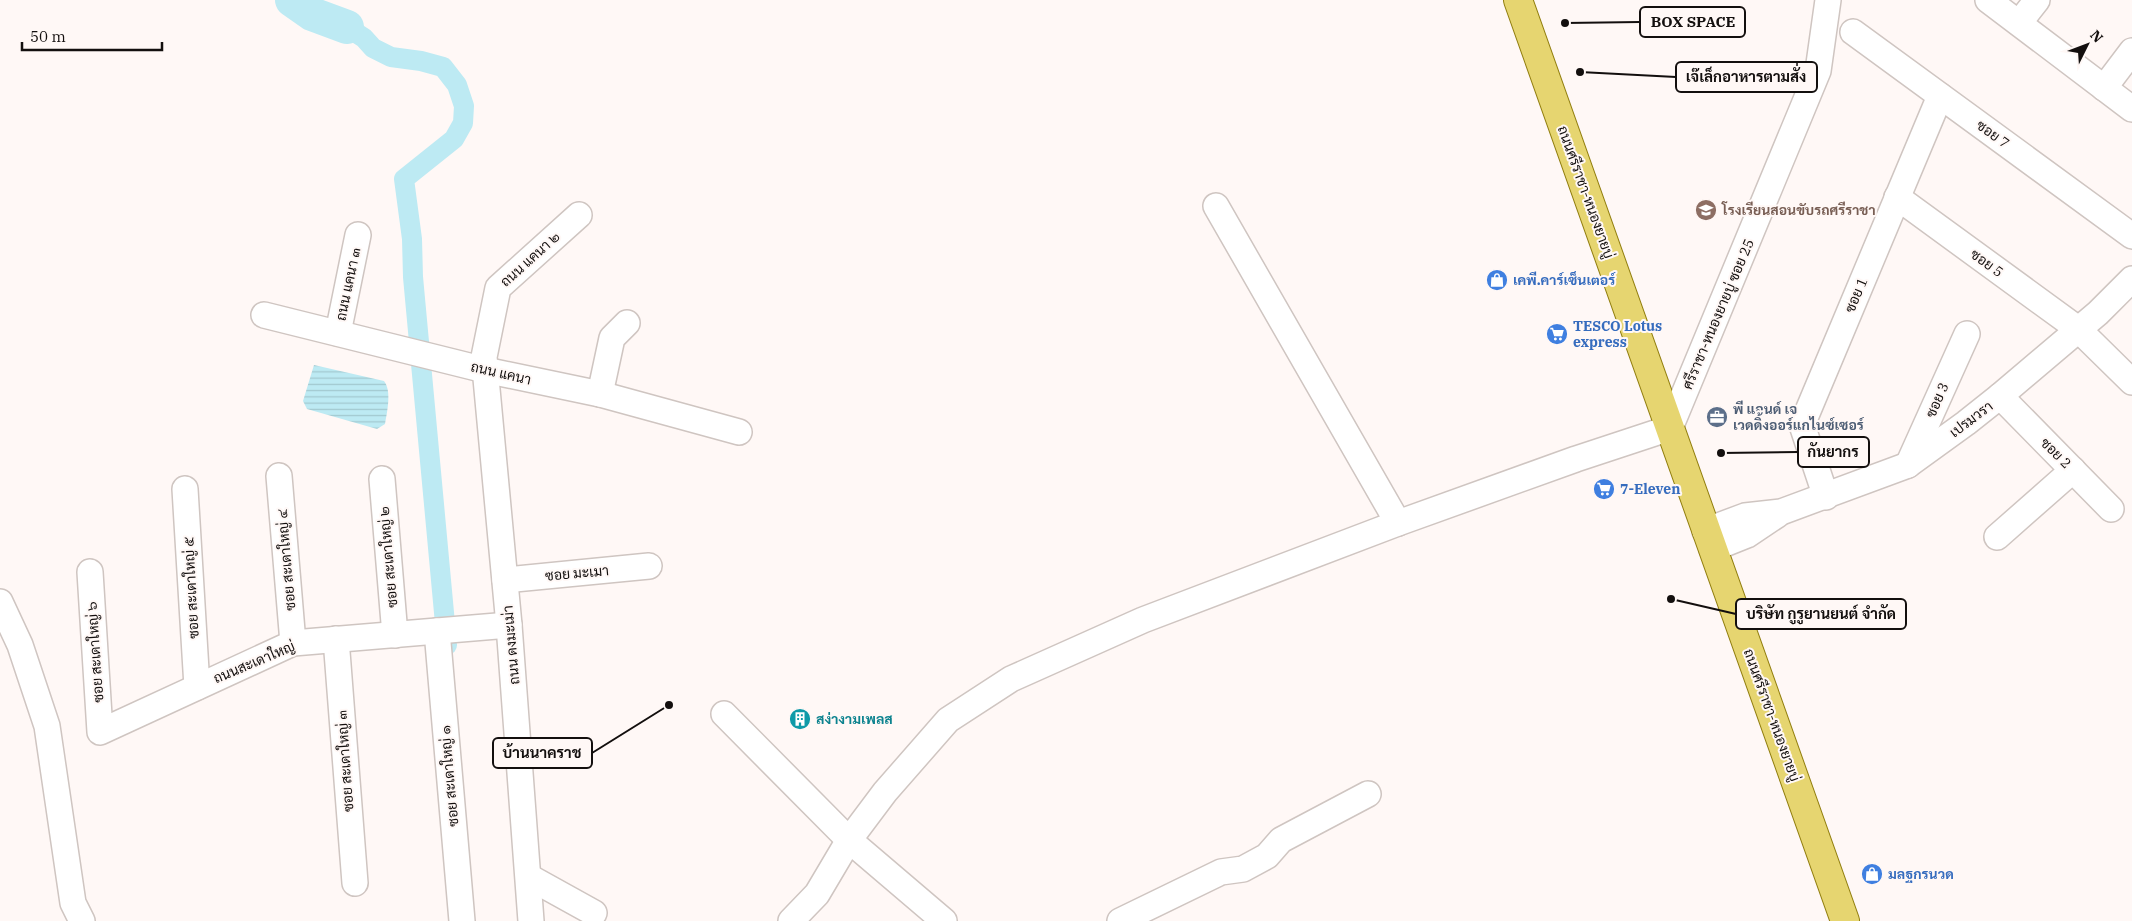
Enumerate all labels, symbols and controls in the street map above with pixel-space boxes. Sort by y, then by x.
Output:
callout: BOX SPACE [1640,7,1745,37]
text: BOX SPACE [1651,12,1735,31]
scale bar [22,20,162,52]
north arrow [2062,20,2112,70]
text: N [2086,26,2107,46]
text: 50 m [30,27,66,46]
callout: เจ๊เล็กอาหารตามสั่ง [1676,62,1817,92]
text: เจ๊เล็กอาหารตามสั่ง [1686,62,1806,86]
street label: ซอย 7 [1973,116,2013,152]
street label: ถนนศรีราชา-หนองยายบู่ [1553,123,1618,261]
school or university icon: โรงเรียนสอนขับรถศรีราชา [1694,198,1718,222]
place label: โรงเรียนสอนขับรถศรีราชา [1721,201,1876,219]
street label: ถนน แคนา ๒ [496,227,564,291]
street label: ศรีราชา-หนองยายบู่ ซอย 25 [1678,236,1759,392]
street label: ซอย 5 [1967,245,2007,281]
street label: ถนน แคนา ๓ [331,246,365,322]
shop icon: เคพี.คาร์เซ็นเตอร์ [1485,268,1509,292]
place label: เคพี.คาร์เซ็นเตอร์ [1513,270,1616,289]
street label: ซอย 1 [1841,275,1871,315]
place label: TESCO Lotus express [1573,317,1662,351]
supermarket icon: TESCO Lotus express [1545,322,1569,346]
street label: ถนน แคนา [469,357,533,389]
street label: ซอย 3 [1921,380,1953,420]
street label: เปรมวรา [1946,397,1996,441]
place label: พี แอนด์ เจ เวดดิ้งออร์แกไนซ์เซอร์ [1733,400,1865,434]
office icon: พี แอนด์ เจ เวดดิ้งออร์แกไนซ์เซอร์ [1705,405,1729,429]
street label: ซอย 2 [2037,434,2075,472]
callout: กันยากร [1798,437,1869,467]
text: กันยากร [1807,442,1859,461]
supermarket icon: 7-Eleven [1592,477,1616,501]
place label: 7-Eleven [1620,480,1680,498]
street label: ซอย สะเดาใหญ่ ๒ [375,506,401,608]
street label: ซอย สะเดาใหญ่ ๔ [273,508,299,611]
street label: ซอย สะเดาใหญ่ ๕ [179,536,203,639]
street label: ซอย มะเมา [544,561,610,585]
callout: บริษัท กูรูยานยนต์ จำกัด [1736,599,1906,629]
street label: ซอย สะเดาใหญ่ ๖ [82,601,108,703]
text: บริษัท กูรูยานยนต์ จำกัด [1746,604,1896,625]
street label: ถนน ดงมะเม่า [499,605,523,685]
street label: ถนนสะเดาใหญ่ [211,637,297,687]
street label: ถนนศรีราชา-หนองยายบู่ [1739,646,1804,784]
building icon: สง่างามเพลส [788,707,812,731]
street label: ซอย สะเดาใหญ่ ๓ [332,710,358,812]
place label: สง่างามเพลส [816,710,893,728]
street label: ซอย สะเดาใหญ่ ๑ [436,725,462,827]
callout: บ้านนาคราช [493,738,592,768]
text: บ้านนาคราช [503,743,582,762]
shop icon: มลฐกรนวด [1860,862,1884,886]
place label: มลฐกรนวด [1888,865,1954,884]

